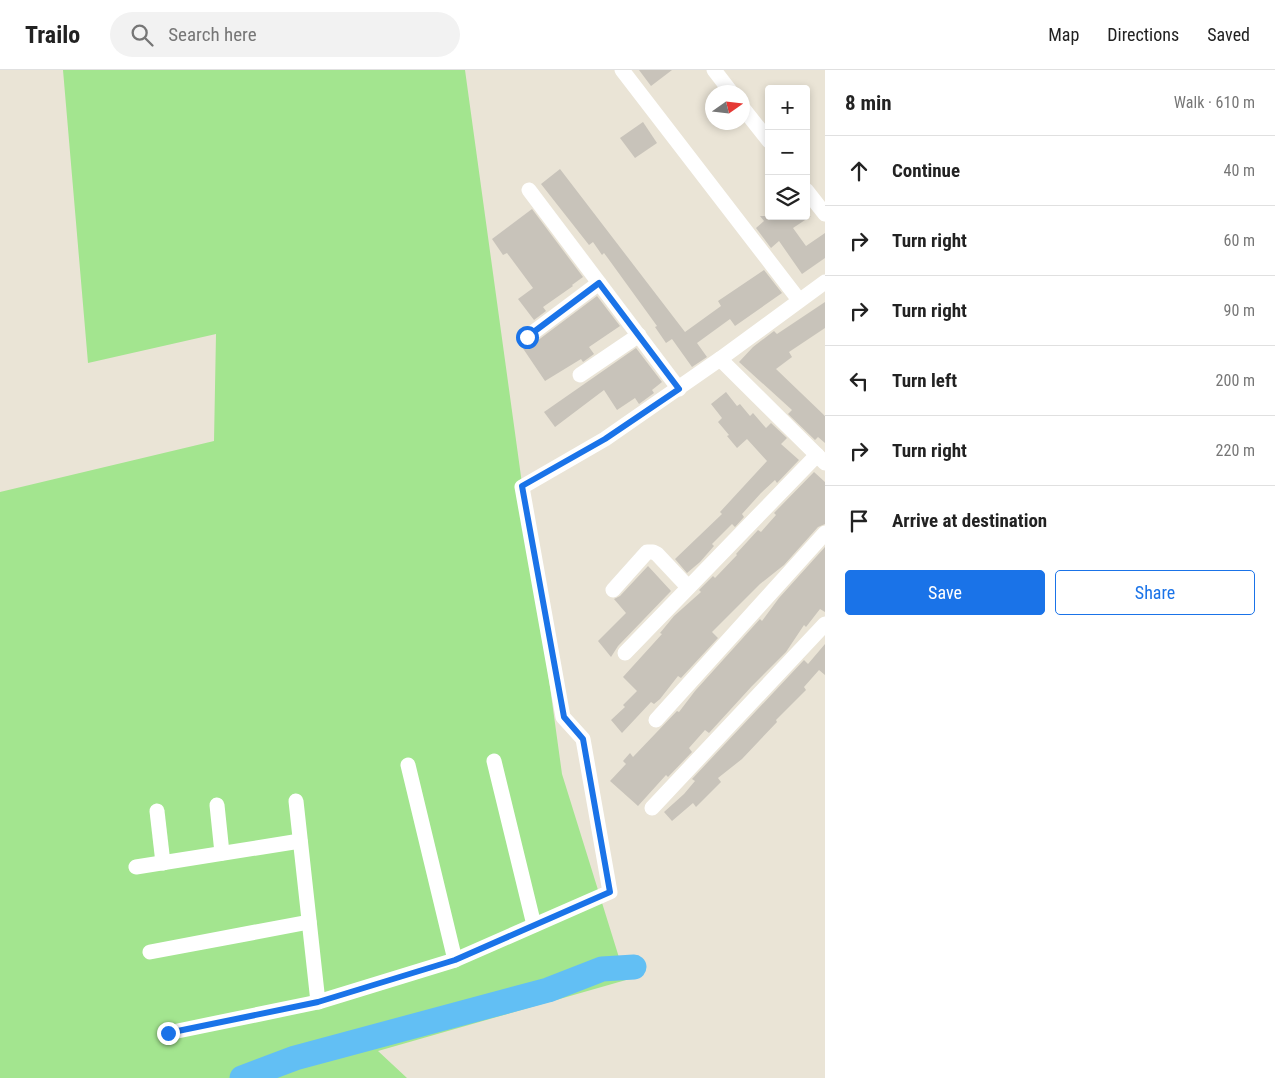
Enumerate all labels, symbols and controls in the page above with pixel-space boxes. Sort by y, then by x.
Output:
search box [110,12,460,57]
text: Trailo [25,21,80,49]
icon: search [128,21,156,49]
text: Search here [168,23,257,46]
text: Map [1048,24,1079,45]
text: Directions [1107,24,1179,45]
text: Saved [1207,24,1250,45]
north arrow [705,85,750,130]
map controls [765,85,810,220]
button: + [765,85,810,130]
text: 8 min [845,91,892,115]
text: Walk · 610 m [1174,93,1255,112]
button: − [765,130,810,175]
icon: ahead [845,157,873,185]
text: Continue [892,159,960,182]
text: 40 m [1223,161,1255,180]
button: layers [765,175,810,220]
icon: right [845,227,873,255]
text: Turn right [892,229,967,252]
text: 60 m [1223,231,1255,250]
icon: right [845,297,873,325]
text: Turn right [892,299,967,322]
text: 90 m [1223,301,1255,320]
route start [516,326,539,349]
icon: left [845,367,873,395]
text: Turn left [892,369,957,392]
text: 200 m [1216,371,1255,390]
icon: right [845,437,873,465]
text: Turn right [892,439,967,462]
text: 220 m [1216,441,1255,460]
icon: arrive [845,507,873,535]
text: Arrive at destination [892,509,1047,532]
button: Save [845,570,1045,615]
button: Share [1055,570,1255,615]
route end [157,1022,180,1045]

